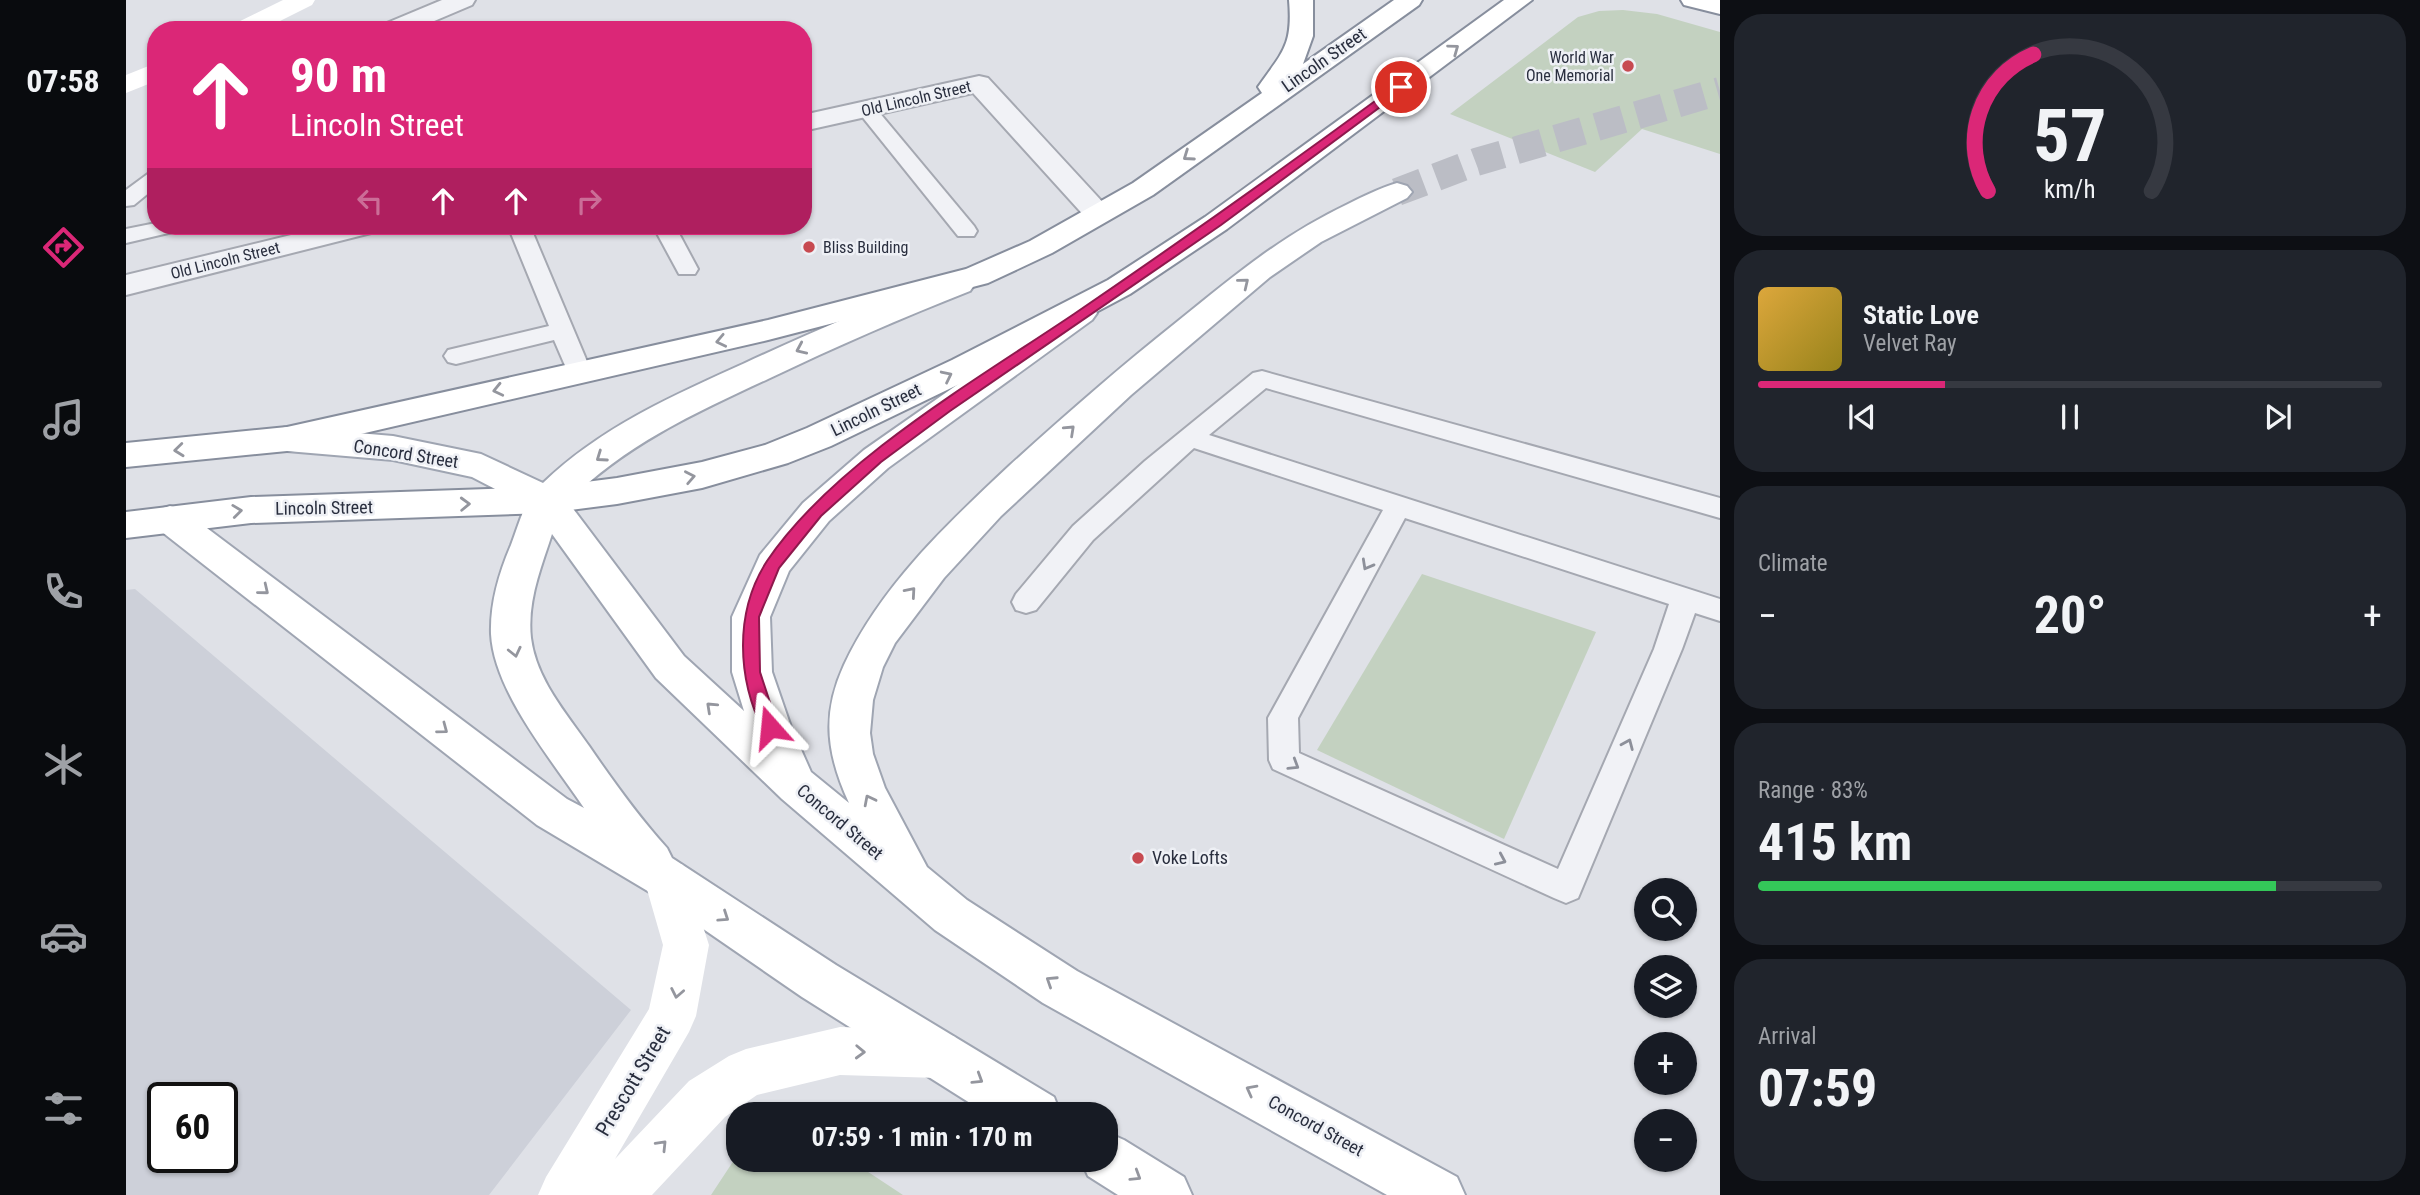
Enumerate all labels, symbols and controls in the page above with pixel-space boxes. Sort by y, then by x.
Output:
street label: Lincoln Street [1278,23,1370,96]
one-way arrow [1446,44,1459,57]
text: 90 m [290,47,387,104]
place label: World War One Memorial [1526,48,1614,85]
icon: ahead [175,49,266,140]
pin [1371,57,1431,117]
marker: World War One Memorial [1620,58,1636,74]
text: 07:58 [26,62,100,100]
icon: arrive [1382,68,1420,106]
street label: Old Lincoln Street [859,77,973,120]
text: 57 [2033,93,2107,179]
text: Lincoln Street [290,106,464,144]
one-way arrow [1183,148,1196,160]
text: km/h [2044,175,2096,204]
icon: left [351,182,389,220]
icon: ahead [424,182,462,220]
icon: ahead [497,182,535,220]
icon: right [570,182,608,220]
icon: directions [39,223,88,272]
street label: Old Lincoln Street [169,238,282,283]
place label: Bliss Building [823,238,908,257]
marker: Bliss Building [801,239,817,255]
one-way arrow [1237,279,1249,292]
text: Static Love [1863,300,1979,330]
text: Velvet Ray [1863,330,1957,357]
one-way arrow [715,332,727,347]
one-way arrow [795,341,808,355]
one-way arrow [940,370,952,384]
street label: Lincoln Street [827,379,924,440]
one-way arrow [493,382,505,396]
icon: music [39,395,88,444]
icon: previous [1843,398,1881,436]
icon: pause [2051,398,2089,436]
icon: next [2259,398,2297,436]
one-way arrow [1062,426,1075,439]
street label: Concord Street [352,435,460,472]
one-way arrow [173,442,184,457]
one-way arrow [596,448,609,461]
one-way arrow [684,471,696,486]
street label: Lincoln Street [275,496,373,519]
one-way arrow [460,496,471,512]
one-way arrow [232,504,243,519]
text: Climate [1758,550,1828,577]
one-way arrow [1362,558,1375,570]
icon: phone [39,567,88,616]
one-way arrow [256,581,268,594]
text: 20° [2034,585,2106,646]
one-way arrow [903,587,915,600]
text: − [1758,594,1777,638]
text: + [2363,594,2382,638]
one-way arrow [507,646,521,658]
position arrow [733,690,807,764]
one-way arrow [706,702,719,715]
one-way arrow [435,721,448,734]
one-way arrow [1620,738,1634,751]
icon: climate [39,740,88,789]
one-way arrow [1286,757,1299,770]
text: Range · 83% [1758,777,1868,804]
street label: Concord Street [793,780,888,864]
one-way arrow [864,795,878,807]
text: 415 km [1758,812,1912,873]
place label: Voke Lofts [1152,847,1228,868]
marker: Voke Lofts [1130,850,1146,866]
one-way arrow [1494,852,1506,866]
map controls [1634,878,1697,1172]
button: search [1634,878,1697,941]
one-way arrow [716,909,729,921]
icon: car [39,912,88,961]
button: layers [1634,955,1697,1018]
one-way arrow [1046,977,1059,989]
one-way arrow [670,987,685,999]
street label: Prescott Street [591,1022,675,1140]
text: Arrival [1758,1023,1817,1050]
button: + [1634,1032,1697,1095]
one-way arrow [855,1044,866,1059]
text: 07:59 [1758,1058,1877,1119]
one-way arrow [970,1070,983,1083]
speed limit sign: 60 [147,1082,238,1173]
icon: filters [39,1084,88,1133]
one-way arrow [1245,1085,1258,1098]
street label: Concord Street [1265,1091,1368,1160]
button: − [1634,1109,1697,1172]
text: 07:59 · 1 min · 170 m [812,1122,1032,1152]
one-way arrow [654,1141,667,1154]
one-way arrow [1129,1168,1142,1181]

